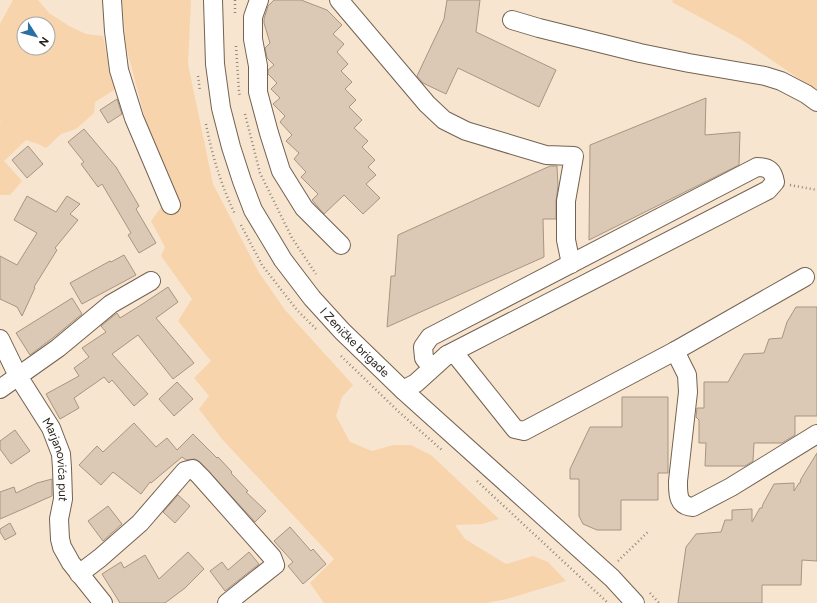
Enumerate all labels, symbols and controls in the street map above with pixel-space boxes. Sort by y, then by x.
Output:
north arrow [16,16,56,56]
text: N [36,34,51,49]
street label: I Zeničke brigade [317,305,393,380]
street label: Marjanovića put [39,415,70,503]

